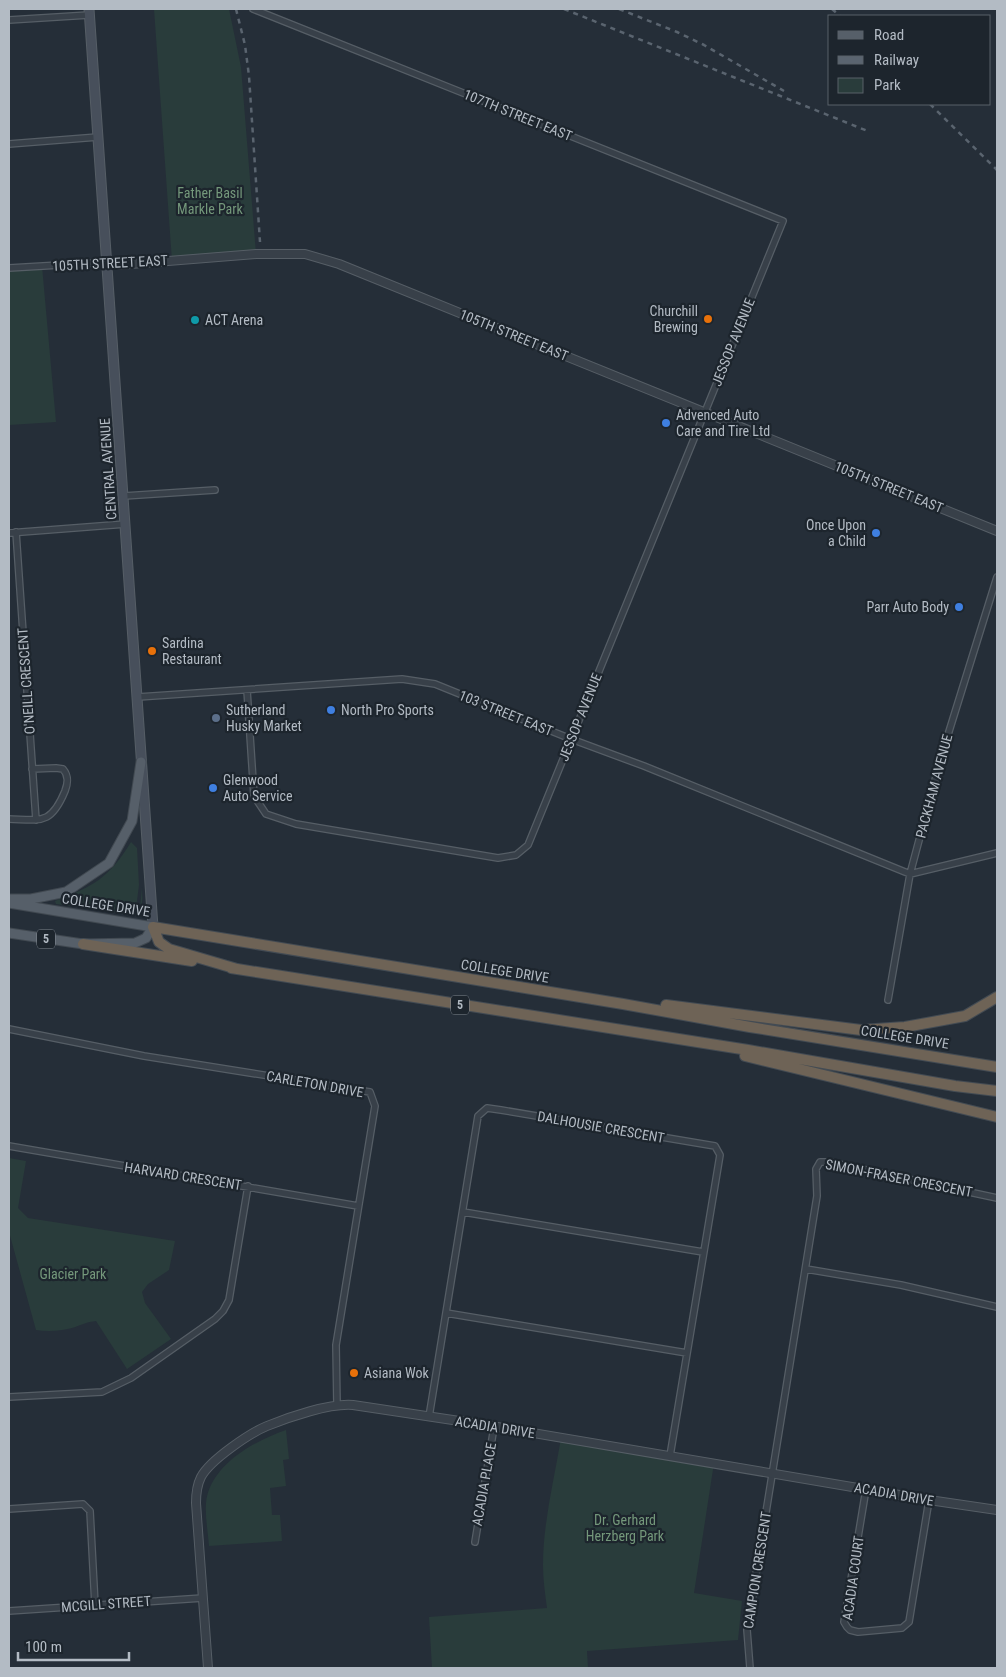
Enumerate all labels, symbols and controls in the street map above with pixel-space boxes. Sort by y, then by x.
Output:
legend [828,15,991,105]
text: Road [874,26,904,44]
text: Railway [874,51,919,69]
text: Park [874,76,901,94]
street label: 107TH STREET EAST [461,86,575,144]
park label: Father Basil Markle Park [177,185,244,217]
street label: 105TH STREET EAST [52,252,168,274]
street label: JESSOP AVENUE [708,296,758,388]
place label: Churchill Brewing [650,303,698,335]
street label: 105TH STREET EAST [457,306,571,364]
place label: ACT Arena [205,312,263,328]
marker: Churchill Brewing [702,313,714,325]
marker: ACT Arena [189,314,201,326]
place label: Advenced Auto Care and Tire Ltd [676,407,770,439]
marker: Advenced Auto Care and Tire Ltd [660,417,672,429]
street label: CENTRAL AVENUE [96,418,120,520]
street label: 105TH STREET EAST [832,458,946,516]
place label: Once Upon a Child [806,517,866,549]
marker: Once Upon a Child [870,527,882,539]
place label: Parr Auto Body [866,599,949,615]
marker: Parr Auto Body [953,601,965,613]
street label: O'NEILL CRESCENT [14,627,38,735]
place label: Sardina Restaurant [162,635,222,667]
marker: Sardina Restaurant [146,645,158,657]
street label: JESSOP AVENUE [555,671,605,763]
street label: 103 STREET EAST [457,687,555,739]
place label: Sutherland Husky Market [226,702,302,734]
place label: North Pro Sports [341,702,434,718]
marker: North Pro Sports [325,704,337,716]
marker: Sutherland Husky Market [210,712,222,724]
street label: PACKHAM AVENUE [912,732,956,840]
place label: Glenwood Auto Service [223,772,293,804]
marker: Glenwood Auto Service [207,782,219,794]
street label: COLLEGE DRIVE [61,890,151,920]
road number: 5 [37,930,55,949]
street label: COLLEGE DRIVE [460,956,550,986]
road number: 5 [451,996,469,1014]
street label: COLLEGE DRIVE [860,1022,950,1052]
street label: CARLETON DRIVE [265,1068,365,1100]
street label: DALHOUSIE CRESCENT [536,1108,666,1146]
street label: SIMON-FRASER CRESCENT [824,1156,974,1200]
street label: HARVARD CRESCENT [123,1159,243,1193]
park label: Glacier Park [40,1266,107,1282]
place label: Asiana Wok [364,1365,430,1381]
marker: Asiana Wok [348,1367,360,1379]
street label: ACADIA DRIVE [454,1413,536,1441]
street label: ACADIA PLACE [469,1441,499,1527]
street label: ACADIA DRIVE [853,1479,935,1509]
street label: CAMPION CRESCENT [740,1510,774,1630]
park label: Dr. Gerhard Herzberg Park [586,1512,665,1544]
street label: ACADIA COURT [839,1535,867,1621]
street label: MCGILL STREET [60,1593,152,1615]
scale bar [18,1630,129,1662]
text: 100 m [25,1638,62,1656]

